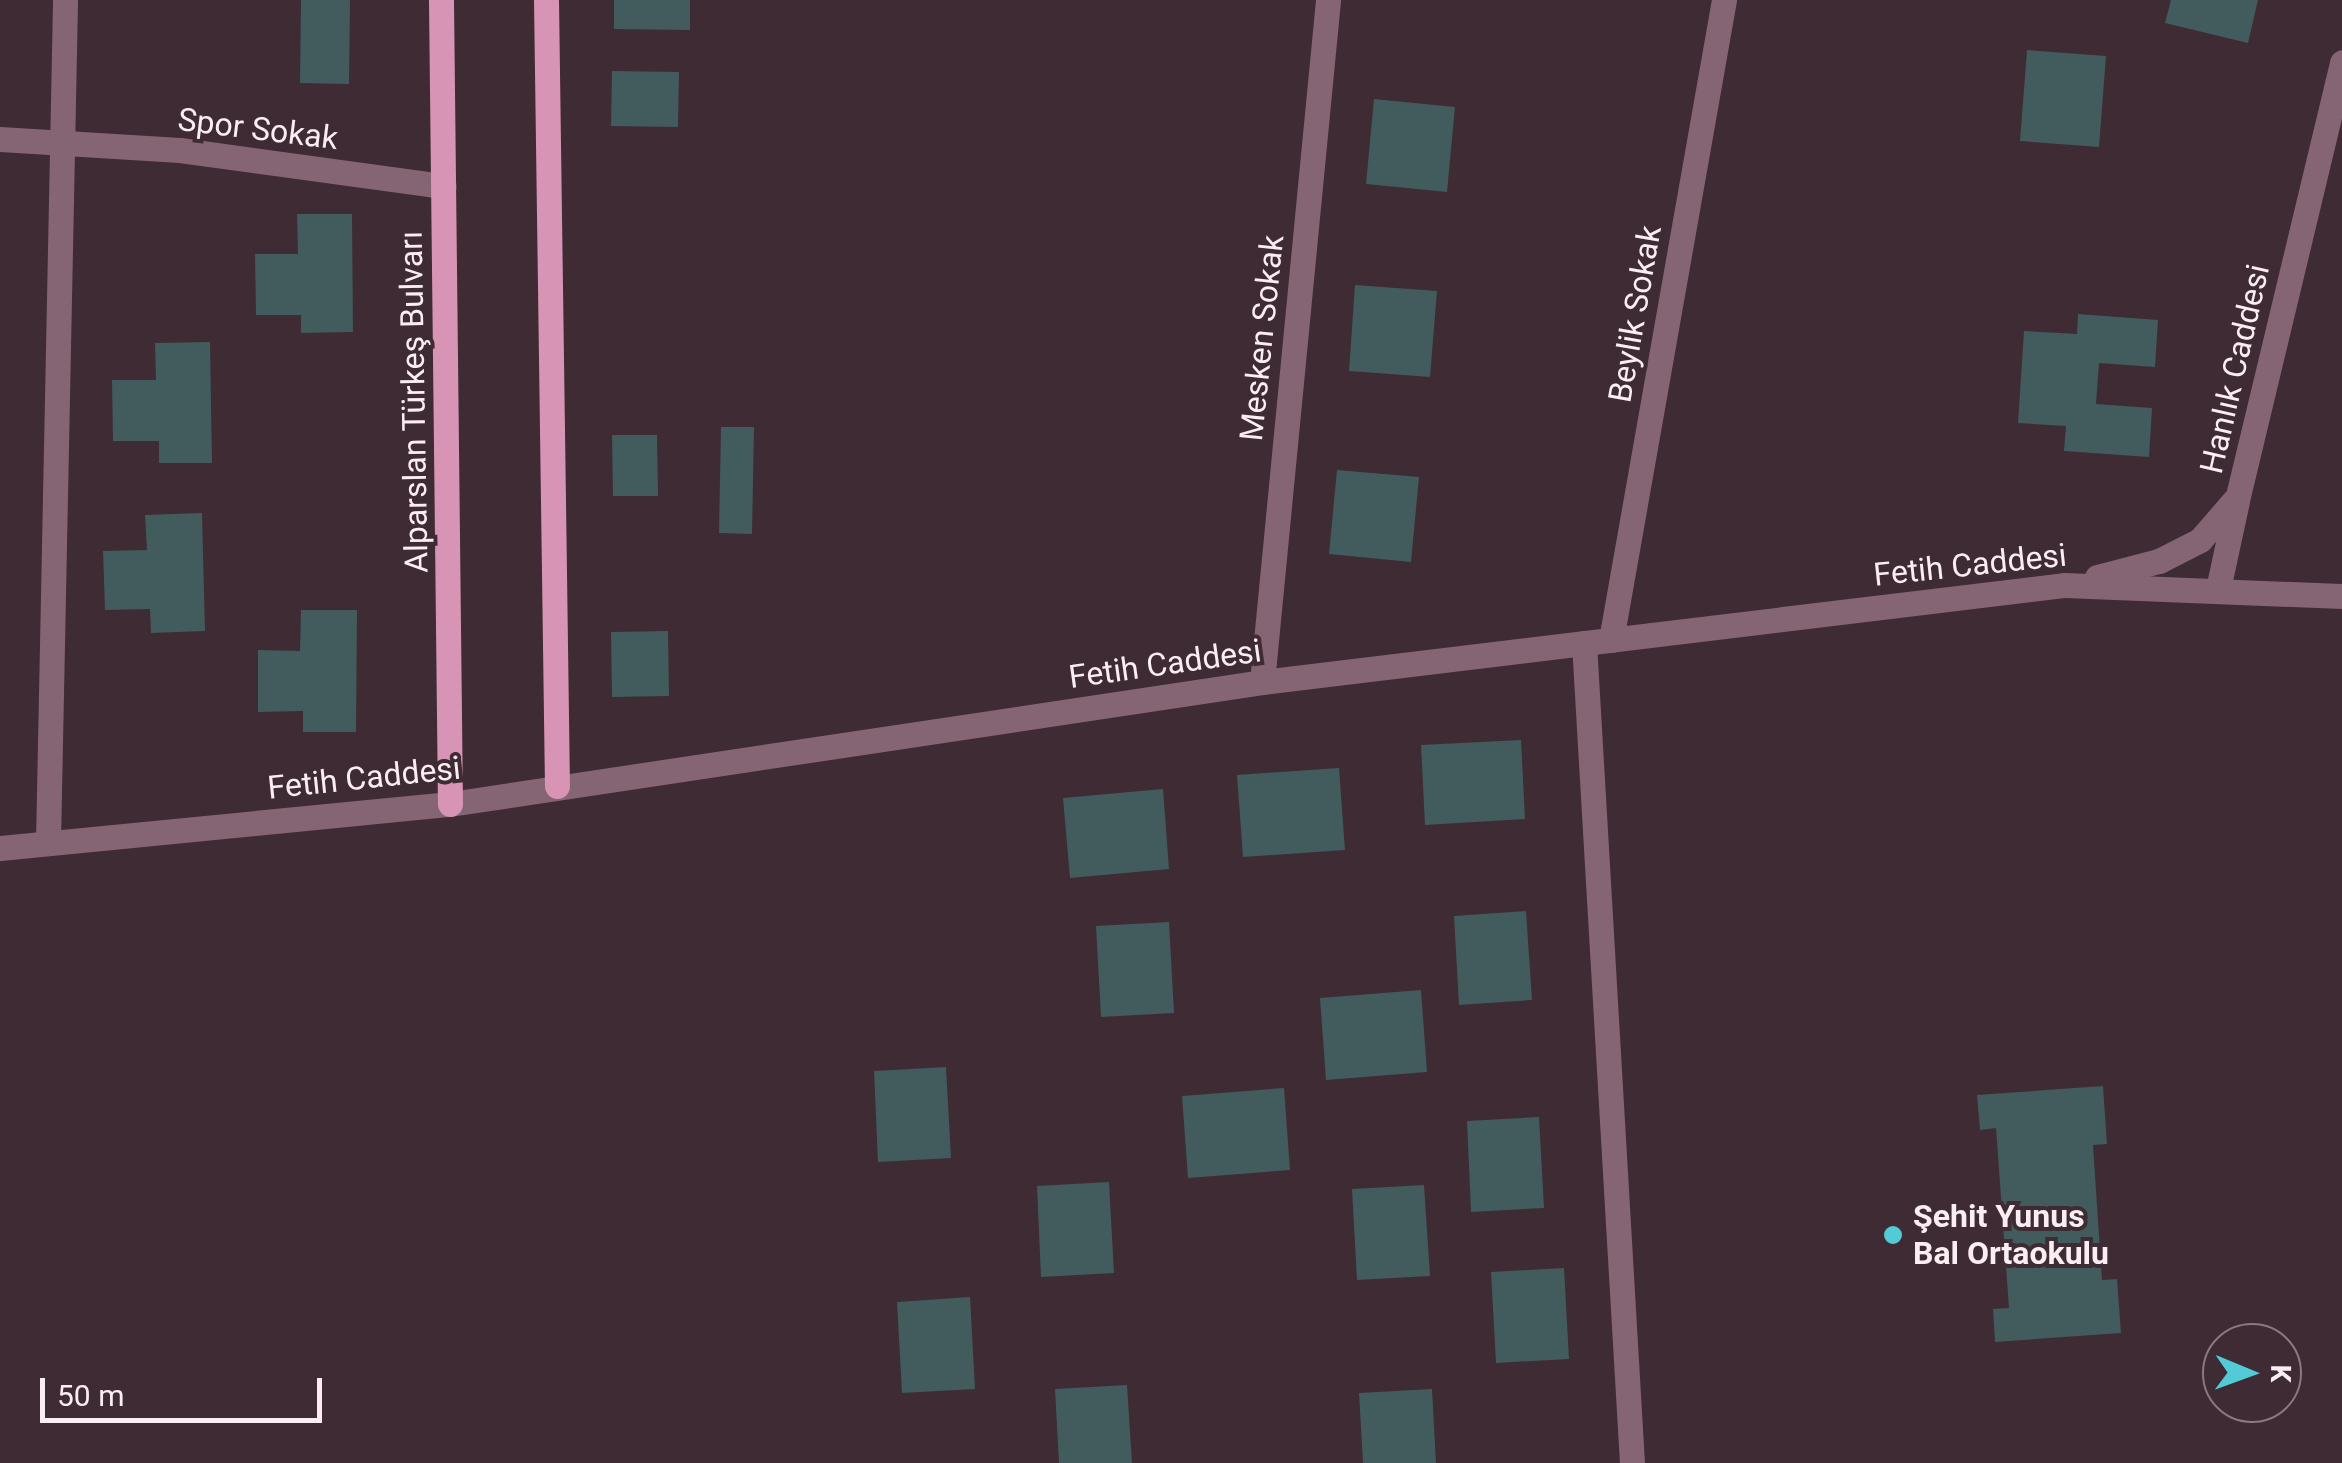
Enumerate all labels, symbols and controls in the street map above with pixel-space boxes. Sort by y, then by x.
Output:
street label: Spor Sokak [176,100,340,158]
street label: Beylik Sokak [1601,223,1669,405]
street label: Alparslan Türkeş Bulvarı [392,230,436,574]
street label: Mesken Sokak [1232,233,1292,443]
street label: Hanlık Caddesi [2192,261,2278,477]
street label: Fetih Caddesi [1872,536,2068,594]
street label: Fetih Caddesi [1066,632,1264,696]
street label: Fetih Caddesi [266,749,462,807]
place label: Şehit Yunus Bal Ortaokulu [1913,1198,2109,1273]
marker: Şehit Yunus Bal Ortaokulu [1882,1224,1904,1246]
north arrow [2202,1323,2302,1423]
scale bar [45,1358,328,1420]
text: K [2264,1364,2297,1383]
text: 50 m [57,1378,124,1413]

